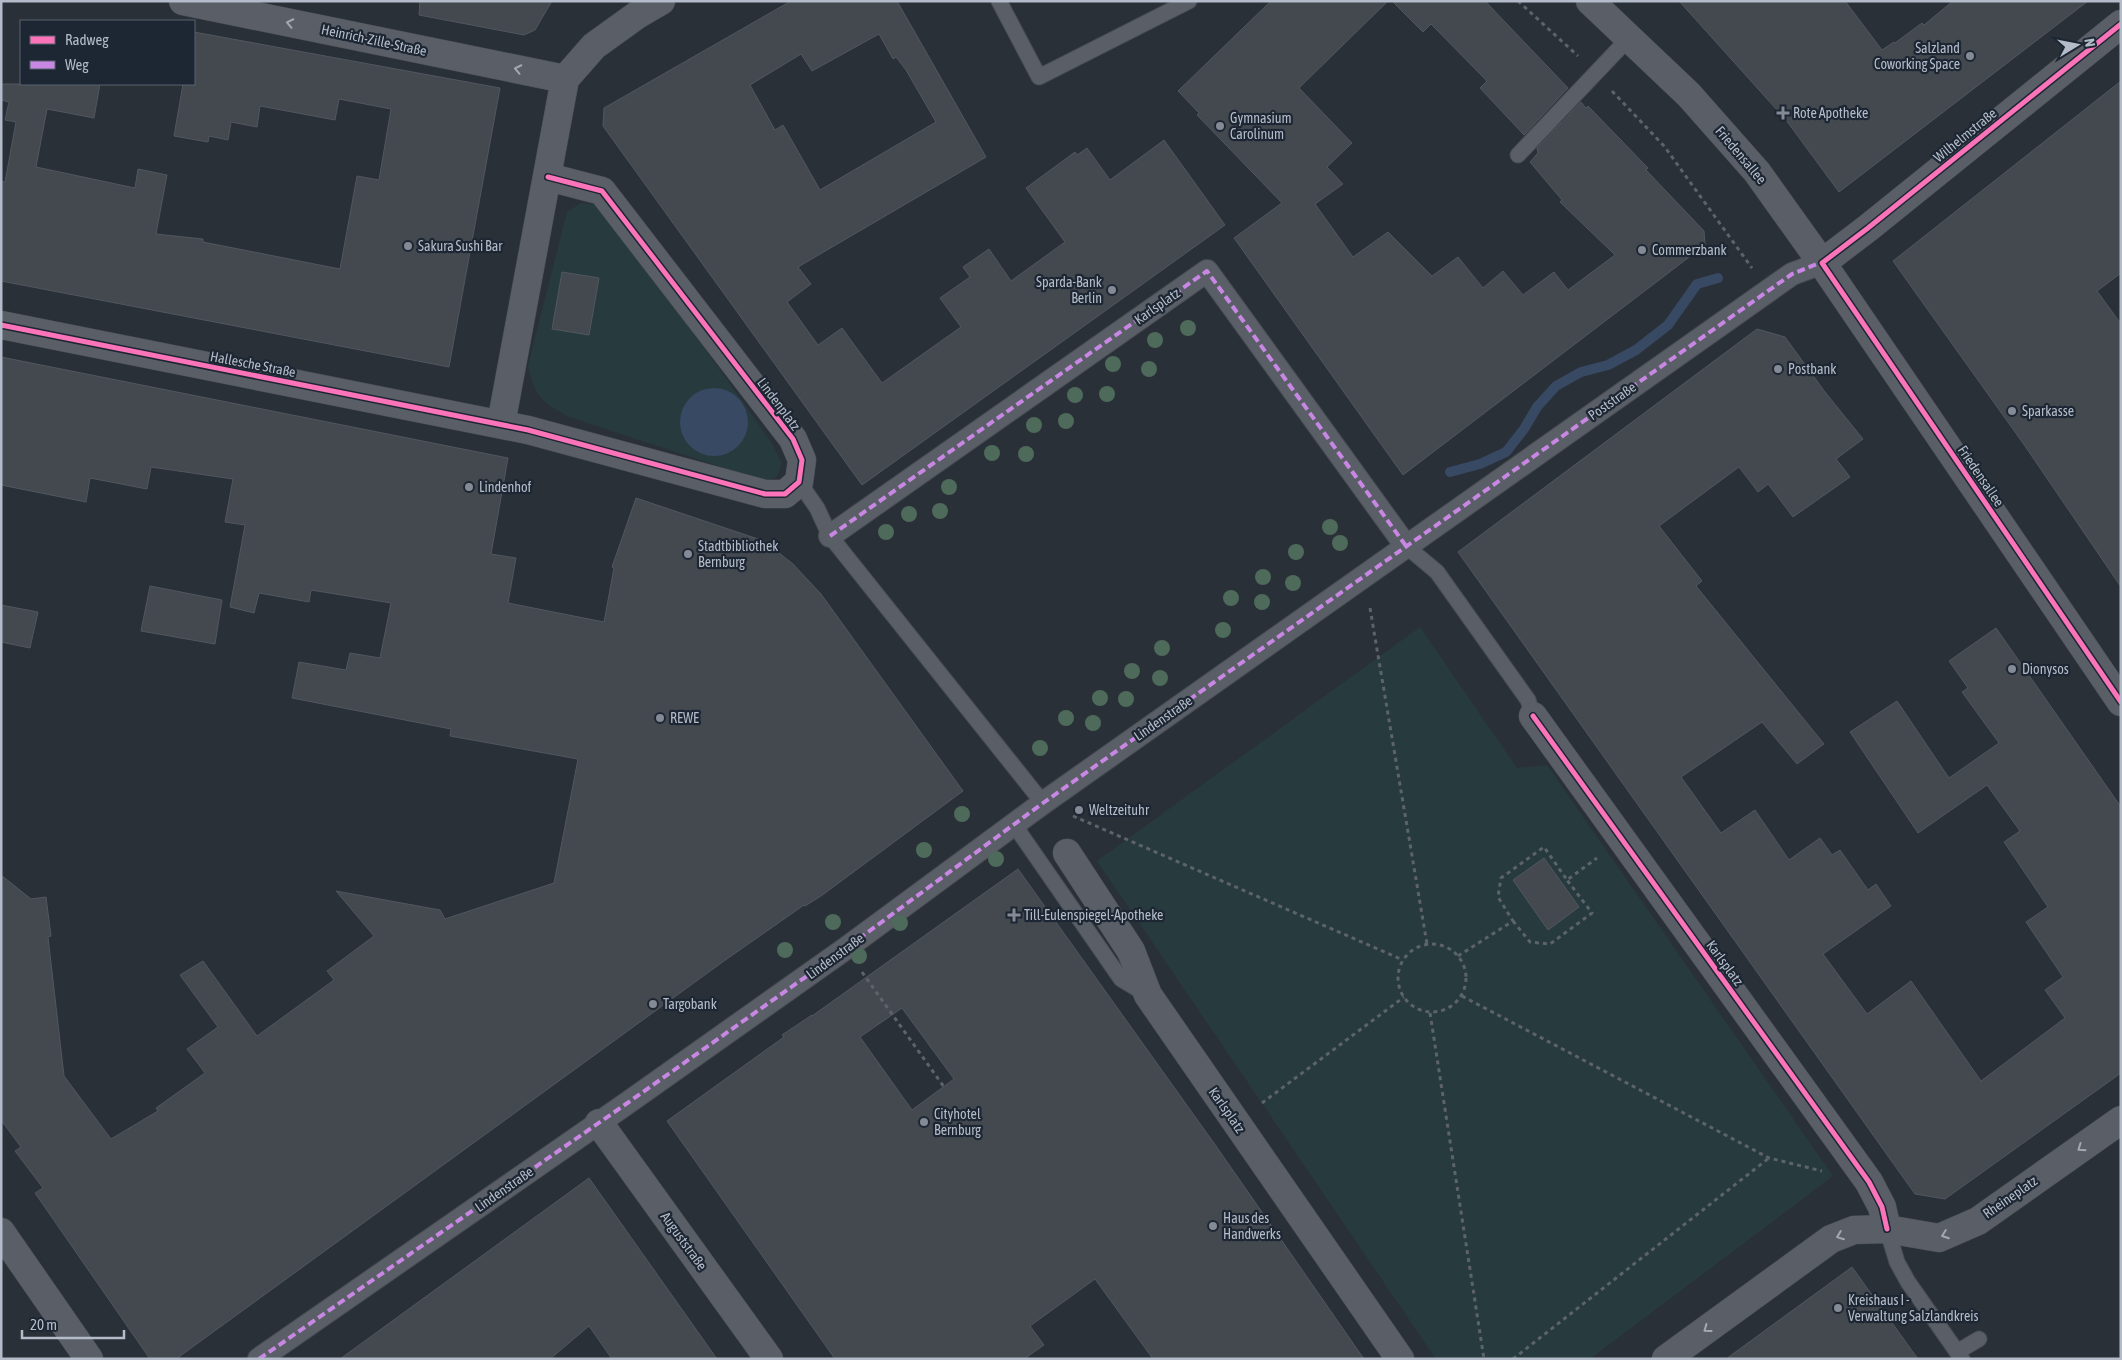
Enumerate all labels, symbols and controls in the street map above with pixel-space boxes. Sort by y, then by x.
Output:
one-way arrow [285,18,294,29]
legend [20,20,195,85]
north arrow [2052,20,2102,70]
street label: Heinrich-Zille-Straße [320,21,428,59]
text: Radweg [65,31,109,48]
text: N [2081,37,2098,48]
place label: Salzland Coworking Space [1874,40,1960,72]
marker: Salzland Coworking Space [1964,50,1976,62]
text: Weg [65,56,89,73]
one-way arrow [513,65,522,75]
place label: Rote Apotheke [1793,105,1868,121]
street label: Wilhelmstraße [1930,105,2000,165]
marker: Rote Apotheke [1777,107,1789,119]
place label: Gymnasium Carolinum [1230,110,1292,142]
marker: Gymnasium Carolinum [1214,120,1226,132]
street label: Friedensallee [1712,123,1770,187]
place label: Sakura Sushi Bar [418,238,503,254]
marker: Sakura Sushi Bar [402,240,414,252]
place label: Commerzbank [1652,242,1727,258]
marker: Commerzbank [1636,244,1648,256]
place label: Sparda-Bank Berlin [1036,274,1102,306]
marker: Sparda-Bank Berlin [1106,284,1118,296]
street label: Karlsplatz [1131,285,1183,327]
street label: Hallesche Straße [209,348,297,380]
place label: Postbank [1788,361,1836,377]
marker: Postbank [1772,363,1784,375]
street label: Lindenplatz [754,375,804,433]
street label: Poststraße [1585,379,1639,423]
place label: Sparkasse [2022,403,2074,419]
marker: Sparkasse [2006,405,2018,417]
street label: Friedensallee [1955,442,2007,510]
place label: Lindenhof [479,479,532,495]
marker: Lindenhof [463,481,475,493]
place label: Stadtbibliothek Bernburg [698,538,778,570]
marker: Stadtbibliothek Bernburg [682,548,694,560]
place label: Dionysos [2022,661,2069,677]
marker: Dionysos [2006,663,2018,675]
street label: Lindenstraße [1131,692,1195,744]
place label: REWE [670,710,699,726]
marker: REWE [654,712,666,724]
place label: Weltzeituhr [1089,802,1150,818]
marker: Weltzeituhr [1073,804,1085,816]
place label: Till-Eulenspiegel-Apotheke [1024,907,1163,923]
marker: Till-Eulenspiegel-Apotheke [1008,909,1020,921]
street label: Lindenstraße [803,930,867,982]
street label: Karlsplatz [1703,937,1747,989]
place label: Targobank [663,996,717,1012]
marker: Targobank [647,998,659,1010]
street label: Karlsplatz [1206,1084,1248,1136]
place label: Cityhotel Bernburg [934,1106,981,1138]
marker: Cityhotel Bernburg [918,1116,930,1128]
one-way arrow [2077,1142,2087,1151]
street label: Lindenstraße [472,1163,536,1215]
street label: Rheineplatz [1980,1173,2040,1221]
street label: Auguststraße [658,1209,710,1273]
place label: Haus des Handwerks [1223,1210,1281,1242]
marker: Haus des Handwerks [1207,1220,1219,1232]
one-way arrow [1941,1229,1950,1239]
one-way arrow [1836,1230,1845,1240]
place label: Kreishaus I - Verwaltung Salzlandkreis [1848,1292,1979,1324]
marker: Kreishaus I - Verwaltung Salzlandkreis [1832,1302,1844,1314]
scale bar [22,1308,125,1340]
text: 20 m [30,1316,57,1333]
one-way arrow [1703,1323,1713,1332]

